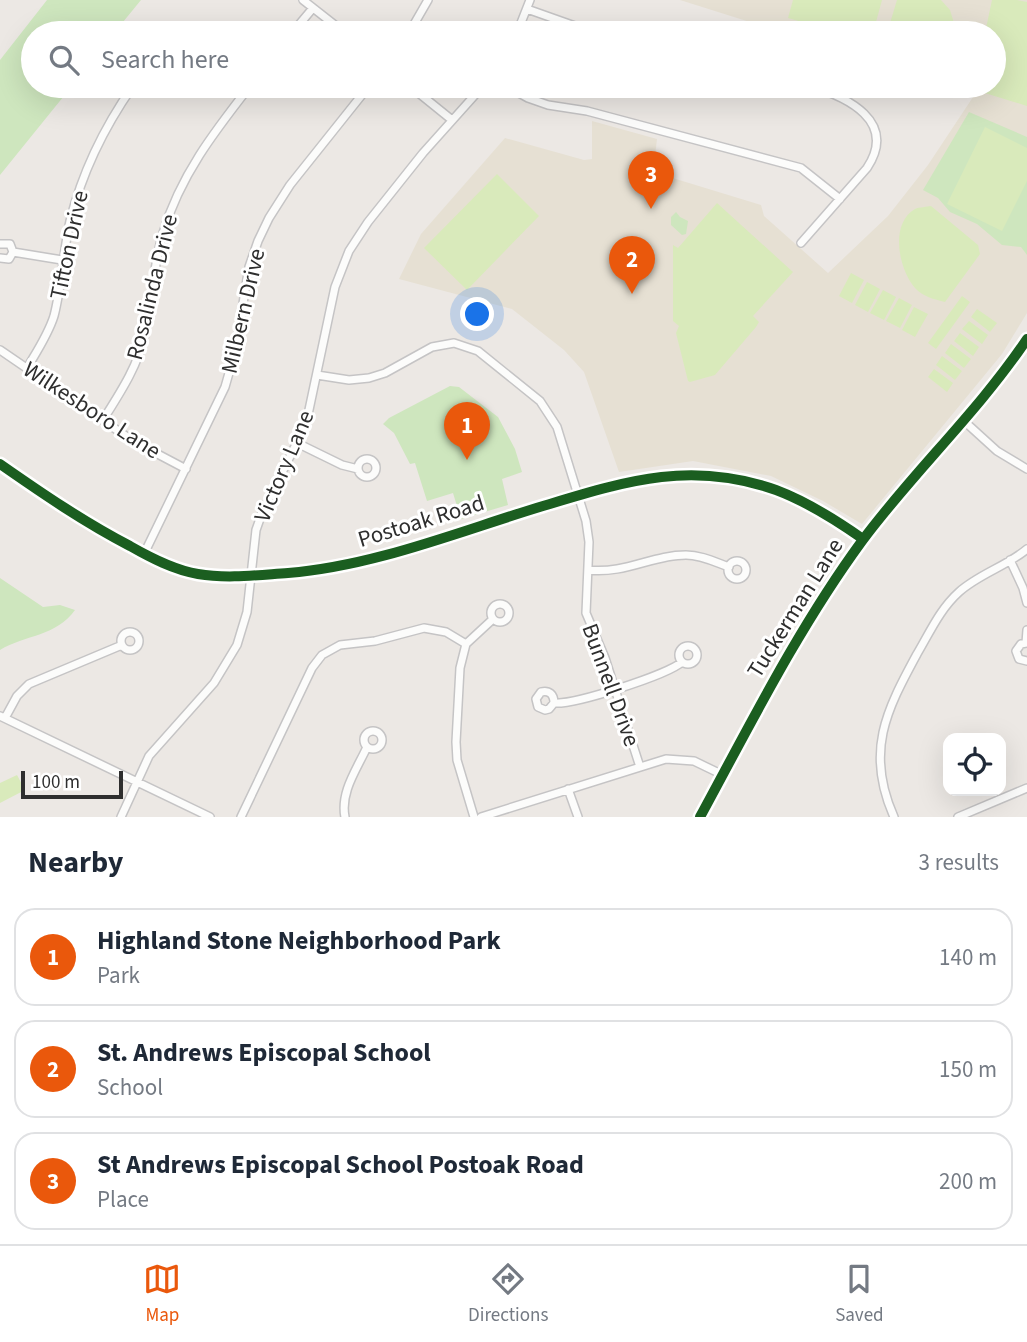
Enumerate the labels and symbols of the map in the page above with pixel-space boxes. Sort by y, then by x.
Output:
pin: 3 [628,151,674,209]
street label: Tifton Drive [41,187,97,303]
street label: Rosalinda Drive [118,211,186,363]
pin: 2 [609,236,655,294]
street label: Milbern Drive [213,245,273,377]
your location [460,297,494,331]
street label: Wilkesboro Lane [17,353,167,467]
pin: 1 [444,402,490,460]
street label: Victory Lane [246,405,322,527]
street label: Postoak Road [354,486,488,556]
street label: Tuckerman Lane [739,532,851,684]
street label: Bunnell Drive [573,619,649,751]
scale bar [21,768,122,800]

